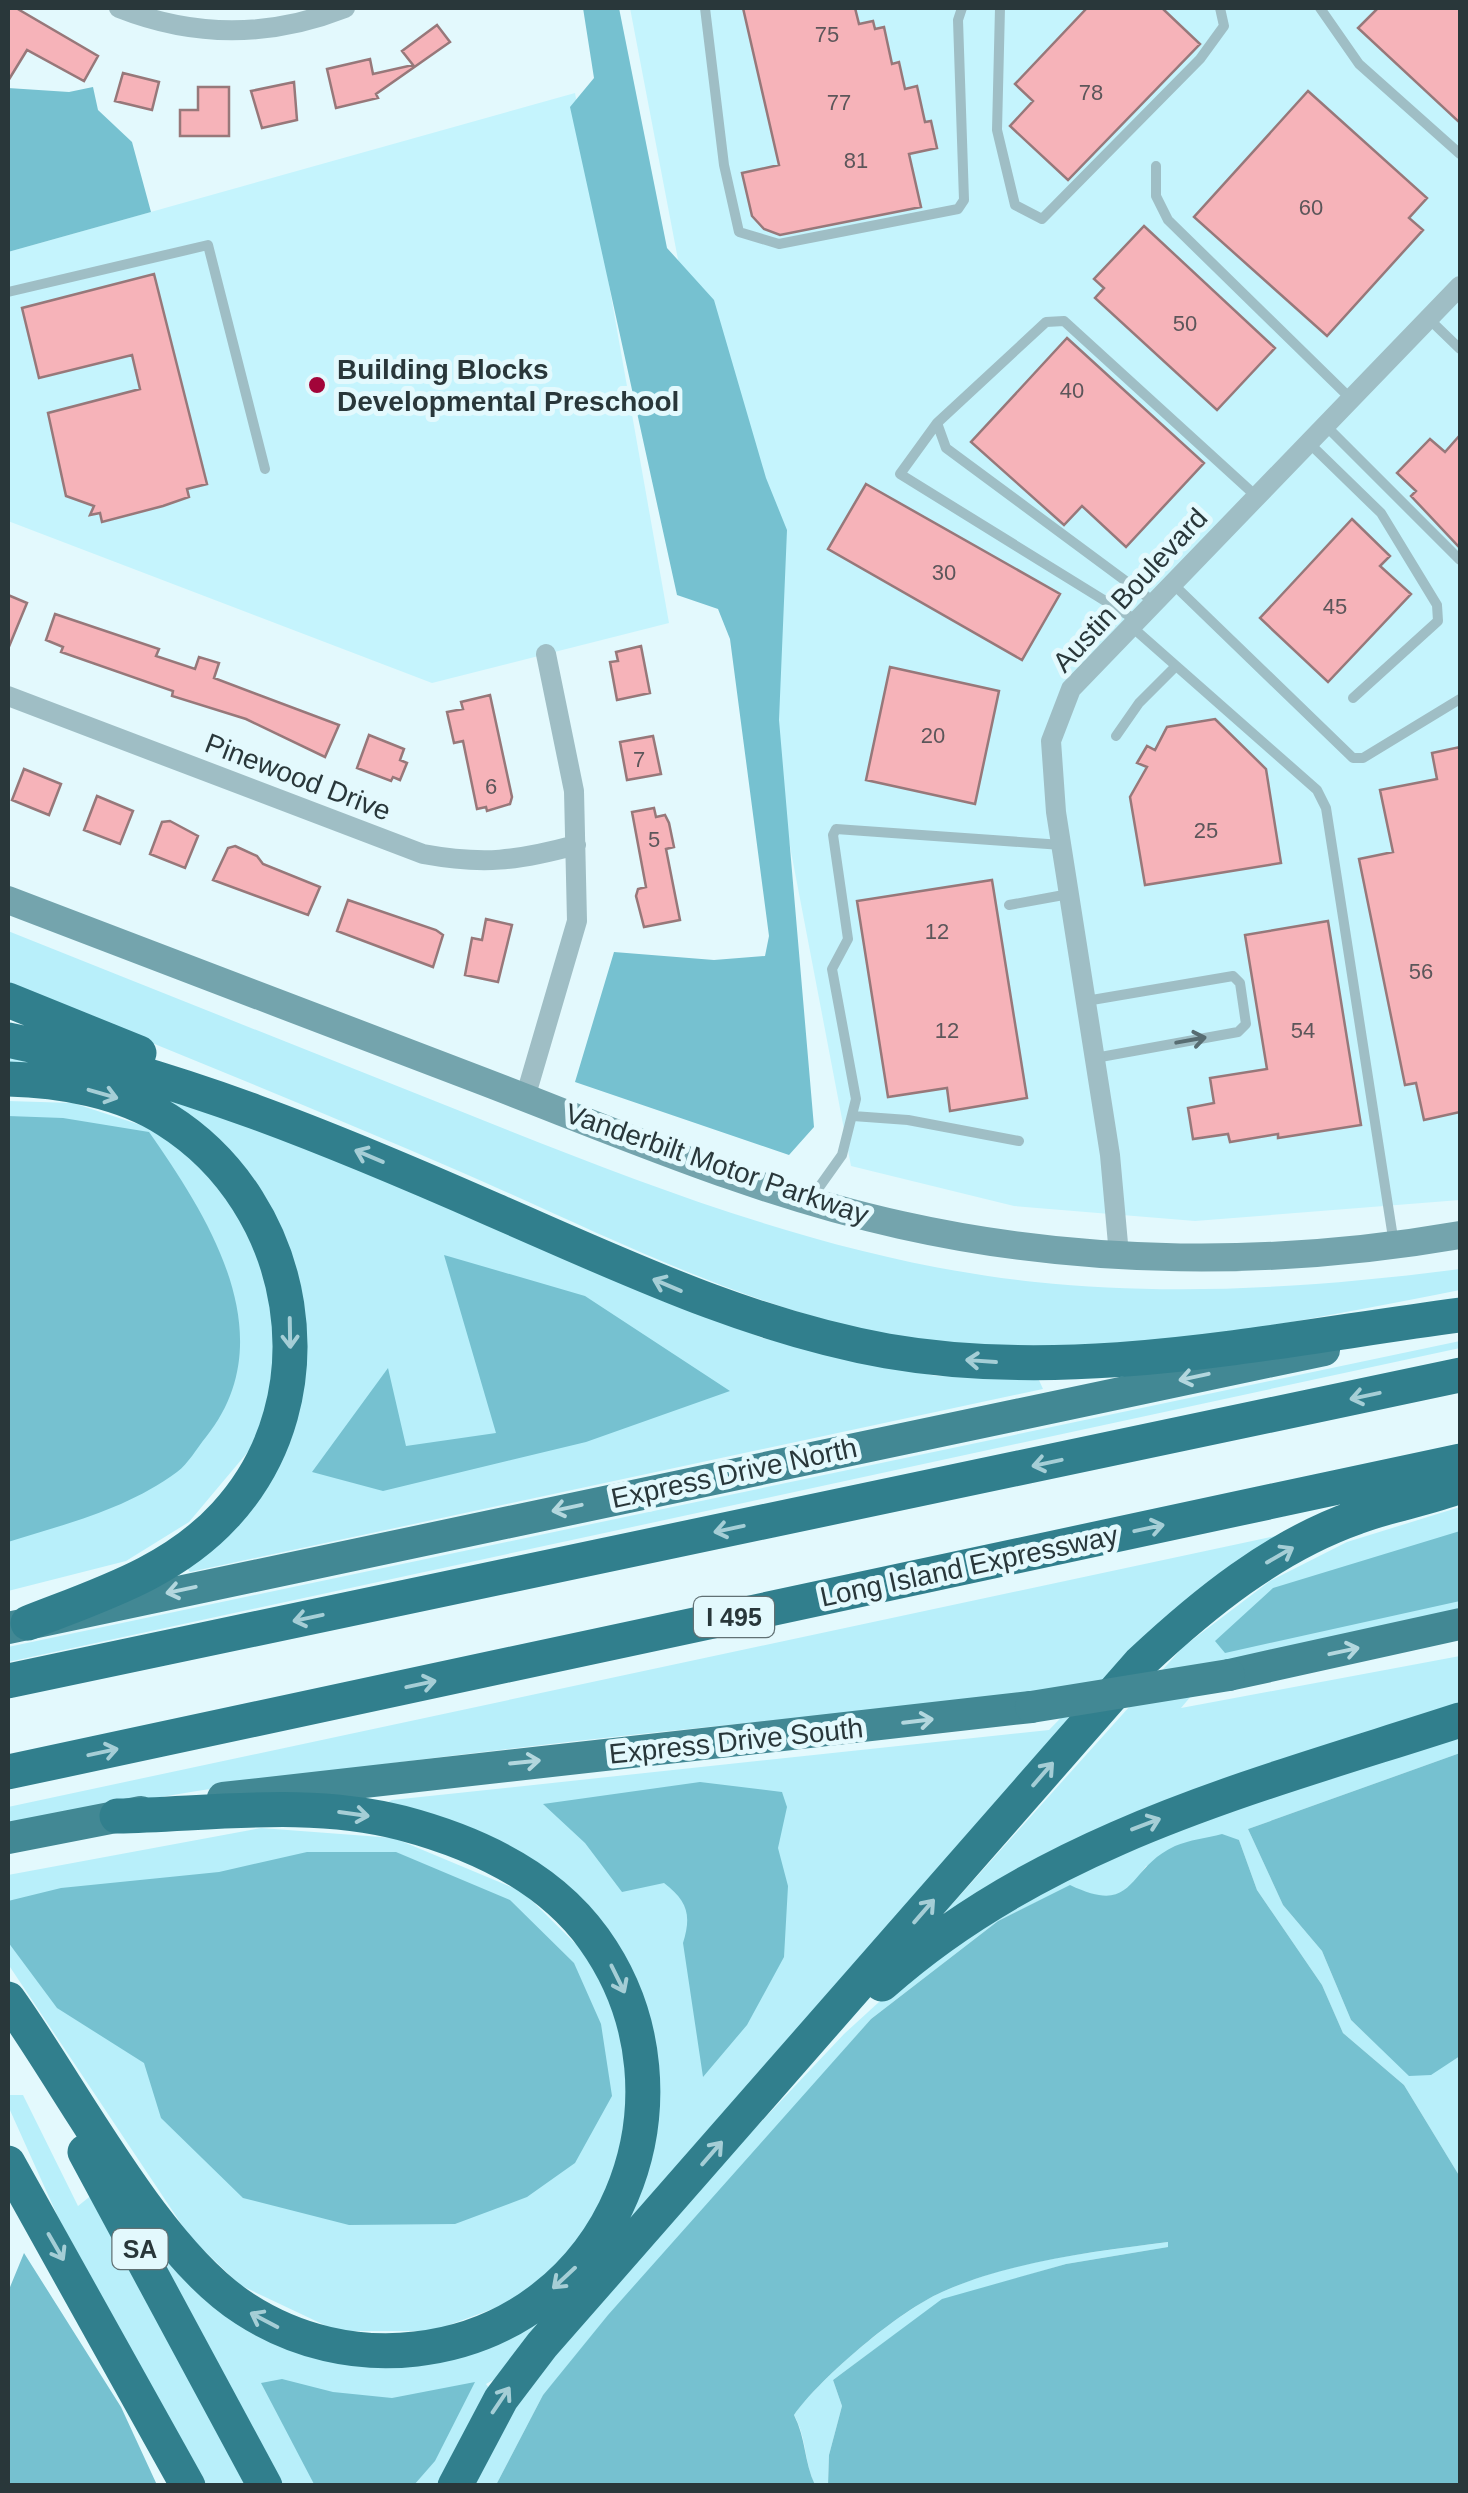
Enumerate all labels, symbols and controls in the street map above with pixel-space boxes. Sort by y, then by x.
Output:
house number: 75 [815,22,839,47]
house number: 78 [1079,80,1103,105]
house number: 77 [827,90,851,115]
house number: 81 [844,148,868,173]
house number: 60 [1299,195,1323,220]
house number: 50 [1173,311,1197,336]
place label: Building Blocks Developmental Preschool [337,354,679,417]
marker: Building Blocks Developmental Preschool [306,374,328,396]
house number: 40 [1060,378,1084,403]
street label: Austin Boulevard [1046,502,1214,678]
house number: 30 [932,560,956,585]
house number: 45 [1323,594,1347,619]
house number: 20 [921,723,945,748]
street label: Pinewood Drive [201,727,395,827]
house number: 7 [633,747,645,772]
house number: 6 [485,774,497,799]
house number: 25 [1194,818,1218,843]
house number: 5 [648,827,660,852]
house number: 12 [925,919,949,944]
house number: 56 [1409,959,1433,984]
house number: 12 [935,1018,959,1043]
house number: 54 [1291,1018,1315,1043]
one-way arrow [1175,1030,1207,1049]
one-way arrow [87,1086,119,1104]
street label: Vanderbilt Motor Parkway [561,1097,873,1231]
one-way arrow [354,1145,385,1163]
one-way arrow [652,1275,683,1293]
one-way arrow [280,1316,300,1348]
one-way arrow [966,1351,998,1370]
one-way arrow [1179,1369,1211,1387]
one-way arrow [1350,1387,1382,1406]
street label: Express Drive North [608,1432,860,1514]
one-way arrow [1032,1454,1064,1473]
one-way arrow [552,1500,584,1518]
one-way arrow [1132,1517,1164,1536]
street label: Long Island Expressway [817,1519,1121,1613]
one-way arrow [714,1521,746,1540]
one-way arrow [1265,1545,1294,1565]
one-way arrow [166,1582,198,1601]
road number: I 495 [694,1597,774,1637]
one-way arrow [293,1610,325,1628]
one-way arrow [1327,1640,1359,1659]
one-way arrow [404,1673,436,1692]
one-way arrow [902,1711,934,1730]
street label: Express Drive South [607,1712,865,1770]
one-way arrow [86,1742,118,1760]
one-way arrow [509,1752,541,1771]
one-way arrow [1031,1762,1054,1787]
one-way arrow [337,1805,369,1824]
one-way arrow [1131,1814,1161,1832]
one-way arrow [912,1899,935,1924]
one-way arrow [609,1964,628,1994]
one-way arrow [700,2141,723,2166]
road number: SA [112,2229,168,2269]
one-way arrow [47,2232,67,2261]
one-way arrow [553,2266,577,2290]
one-way arrow [250,2309,280,2329]
one-way arrow [490,2386,511,2414]

